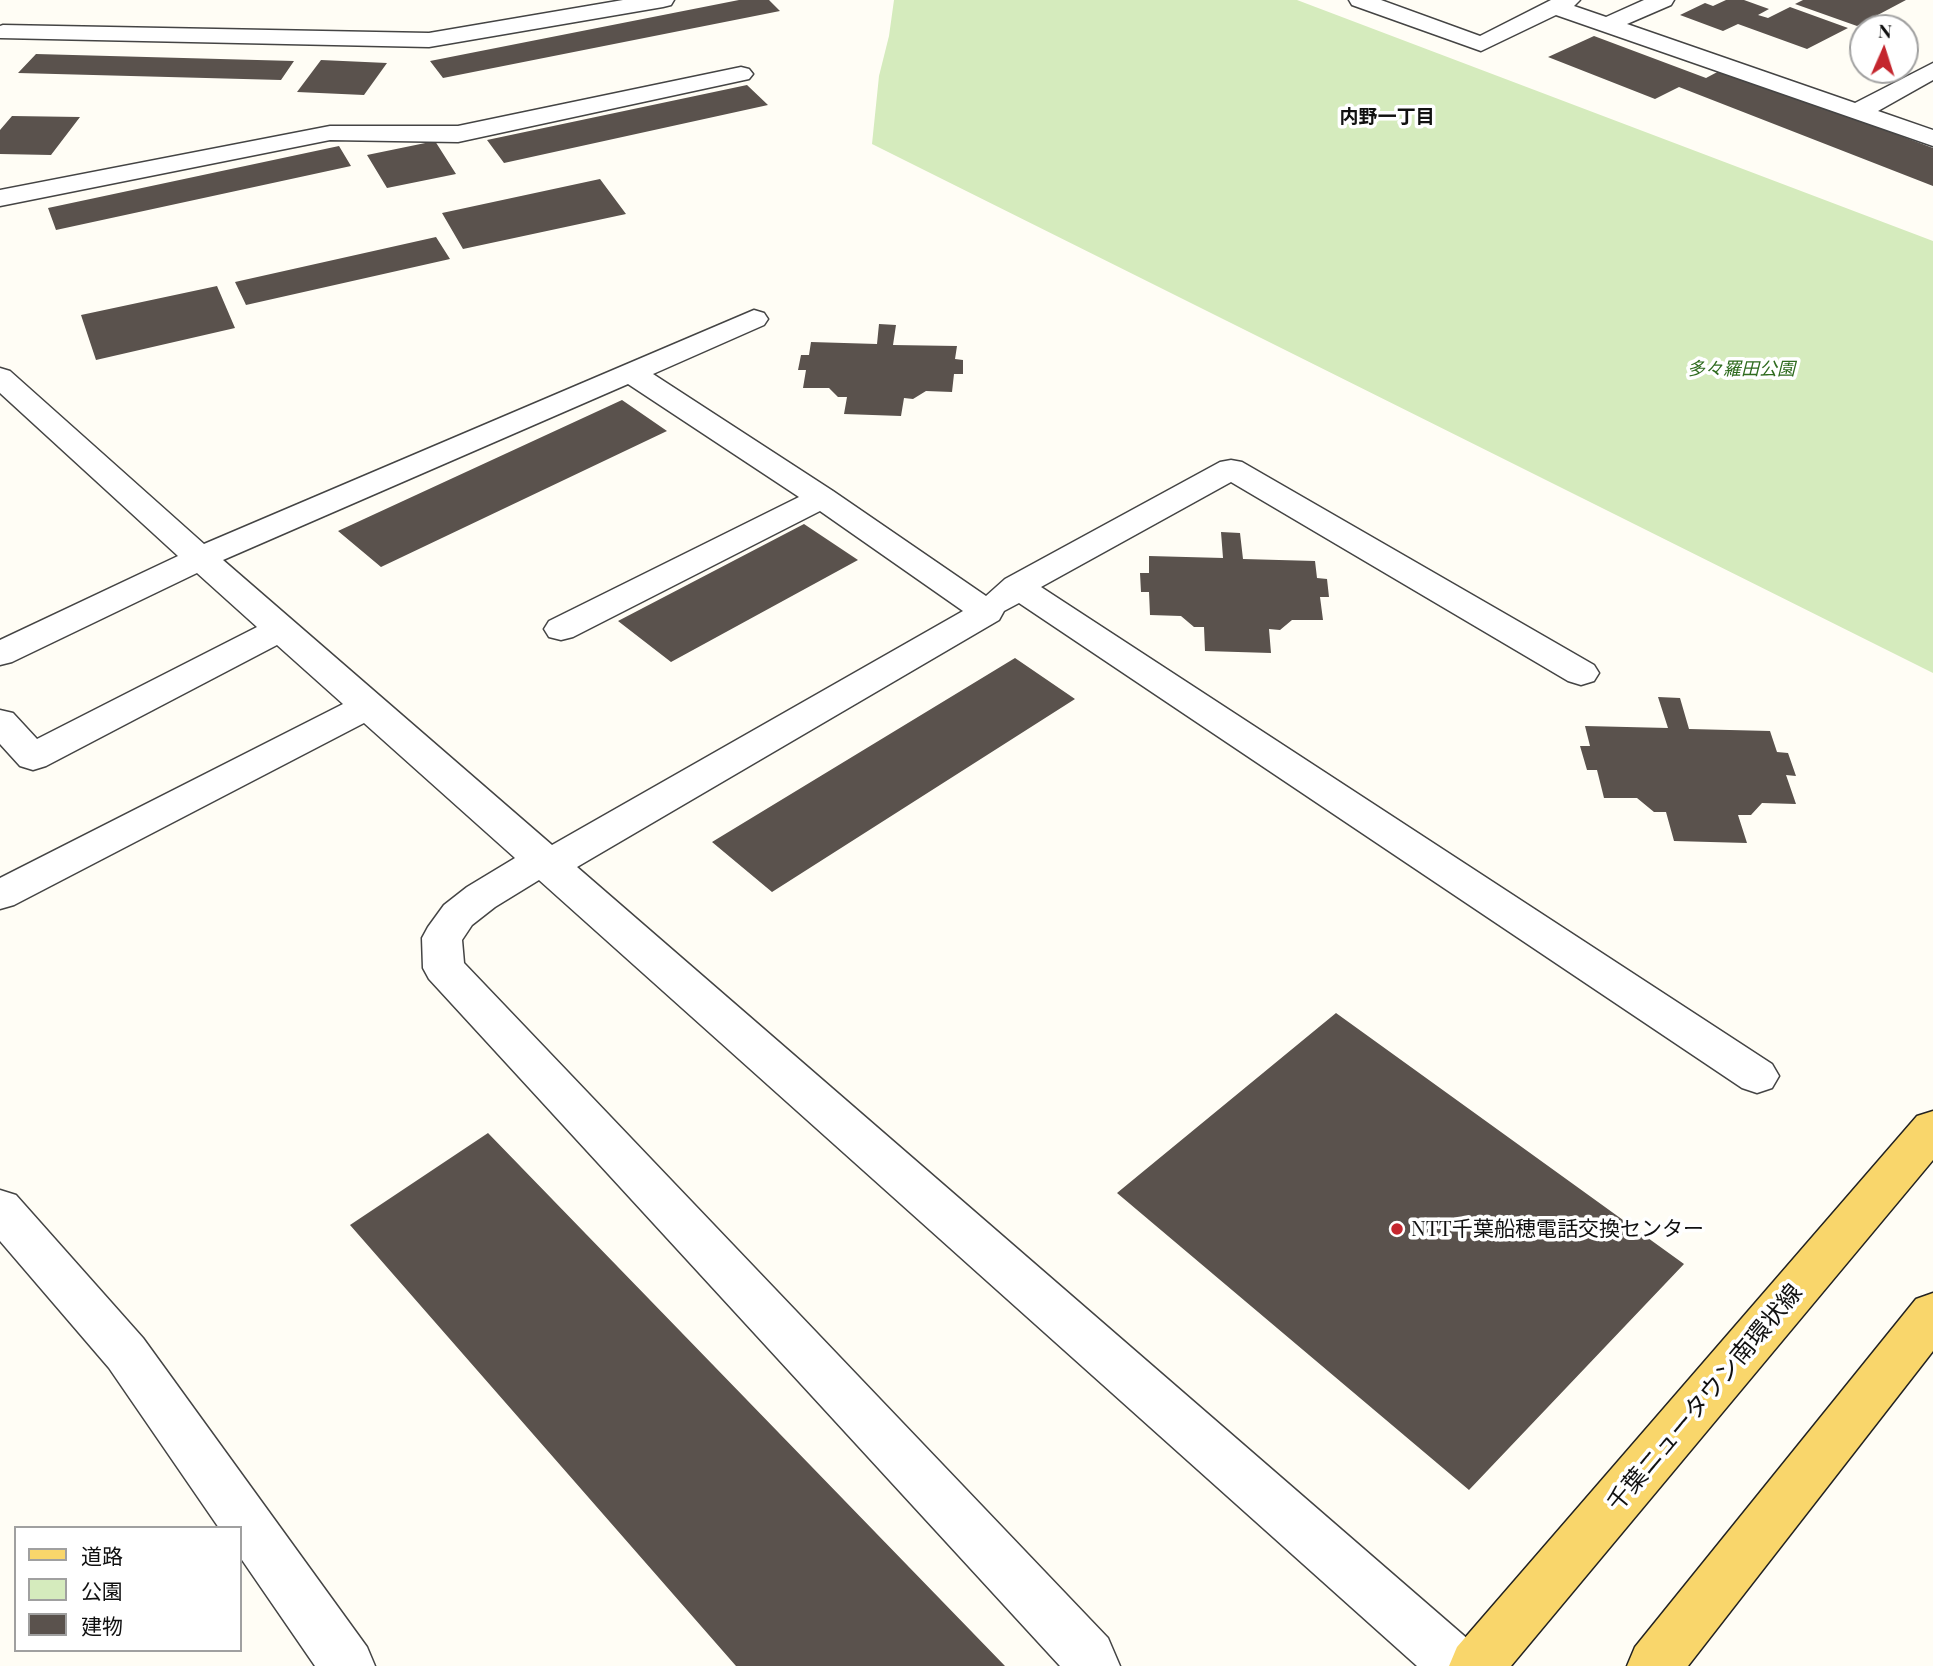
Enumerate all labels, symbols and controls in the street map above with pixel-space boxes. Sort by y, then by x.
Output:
north arrow [1849,14,1919,84]
text: N [1877,17,1893,43]
district label: 内野一丁目 [1340,106,1434,128]
park label: 多々羅田公園 [1687,358,1795,380]
place label: NTT千葉船穂電話交換センター [1411,1216,1704,1242]
marker: NTT千葉船穂電話交換センター [1389,1221,1405,1237]
street label: 千葉ニュータウン南環状線 [1601,1278,1809,1518]
legend [14,1526,242,1652]
text: 道路 [81,1541,123,1569]
text: 公園 [81,1576,123,1604]
text: 建物 [81,1611,123,1639]

